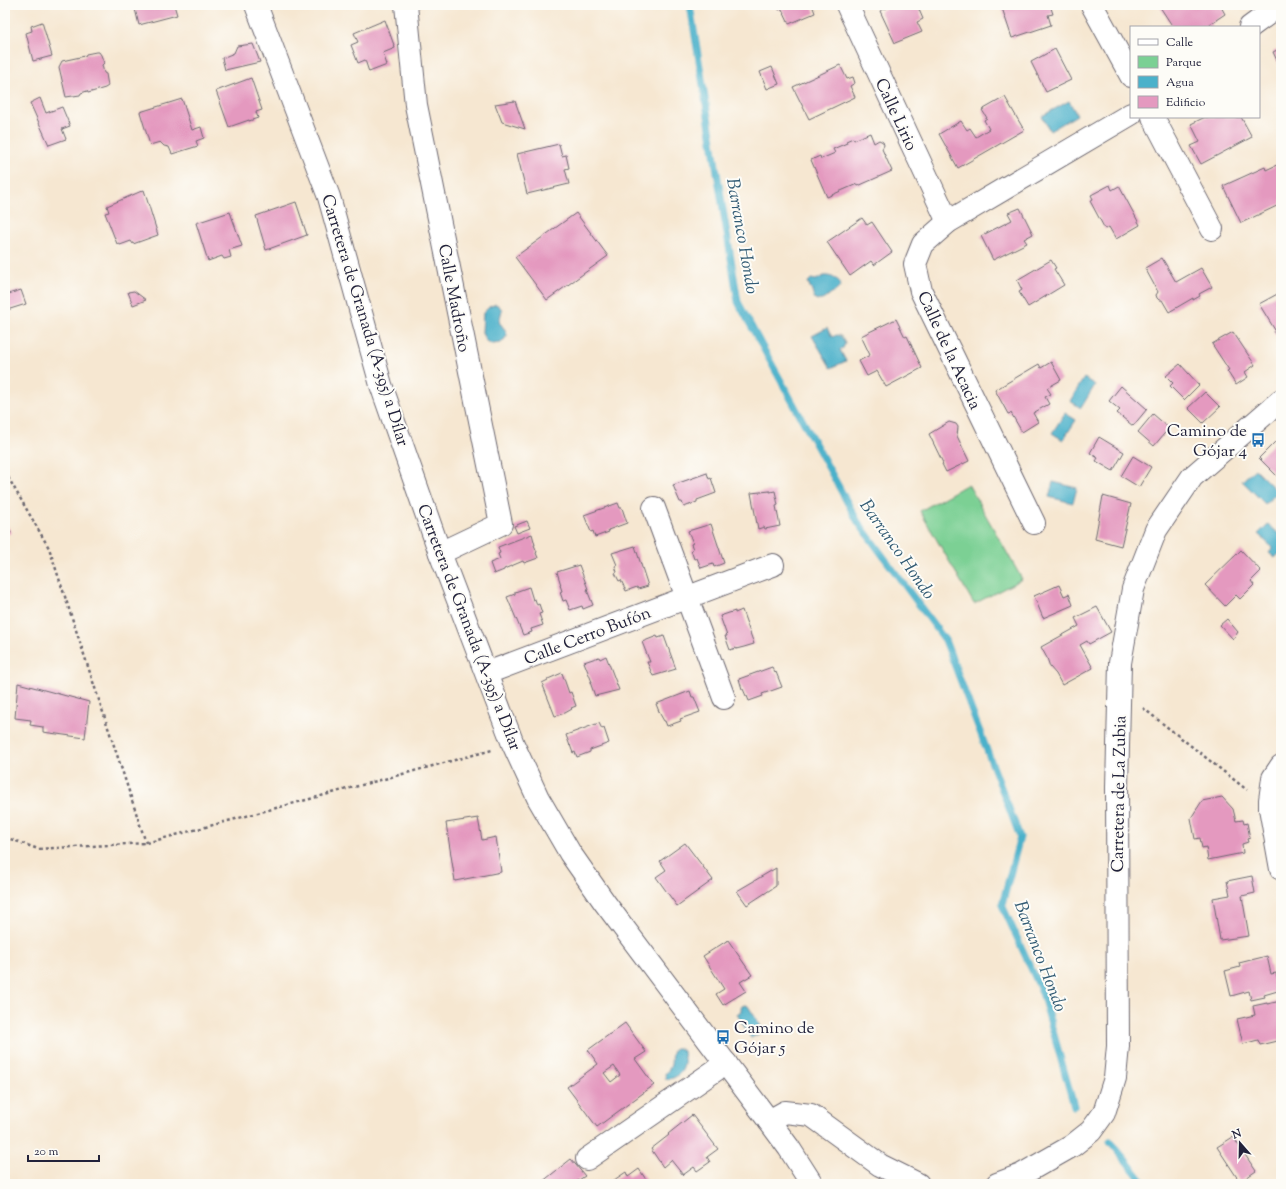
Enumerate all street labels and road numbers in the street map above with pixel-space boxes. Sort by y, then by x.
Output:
street label: Calle Lirio [868,75,922,155]
street label: Carretera de Granada (A-395) a Dílar [314,192,414,450]
street label: Calle Madroño [431,242,475,354]
street label: Calle de la Acacia [910,288,986,414]
street label: Carretera de Granada (A-395) a Dílar [410,501,527,755]
street label: Calle Cerro Bufón [521,602,655,672]
street label: Carretera de La Zubia [1107,715,1133,873]

